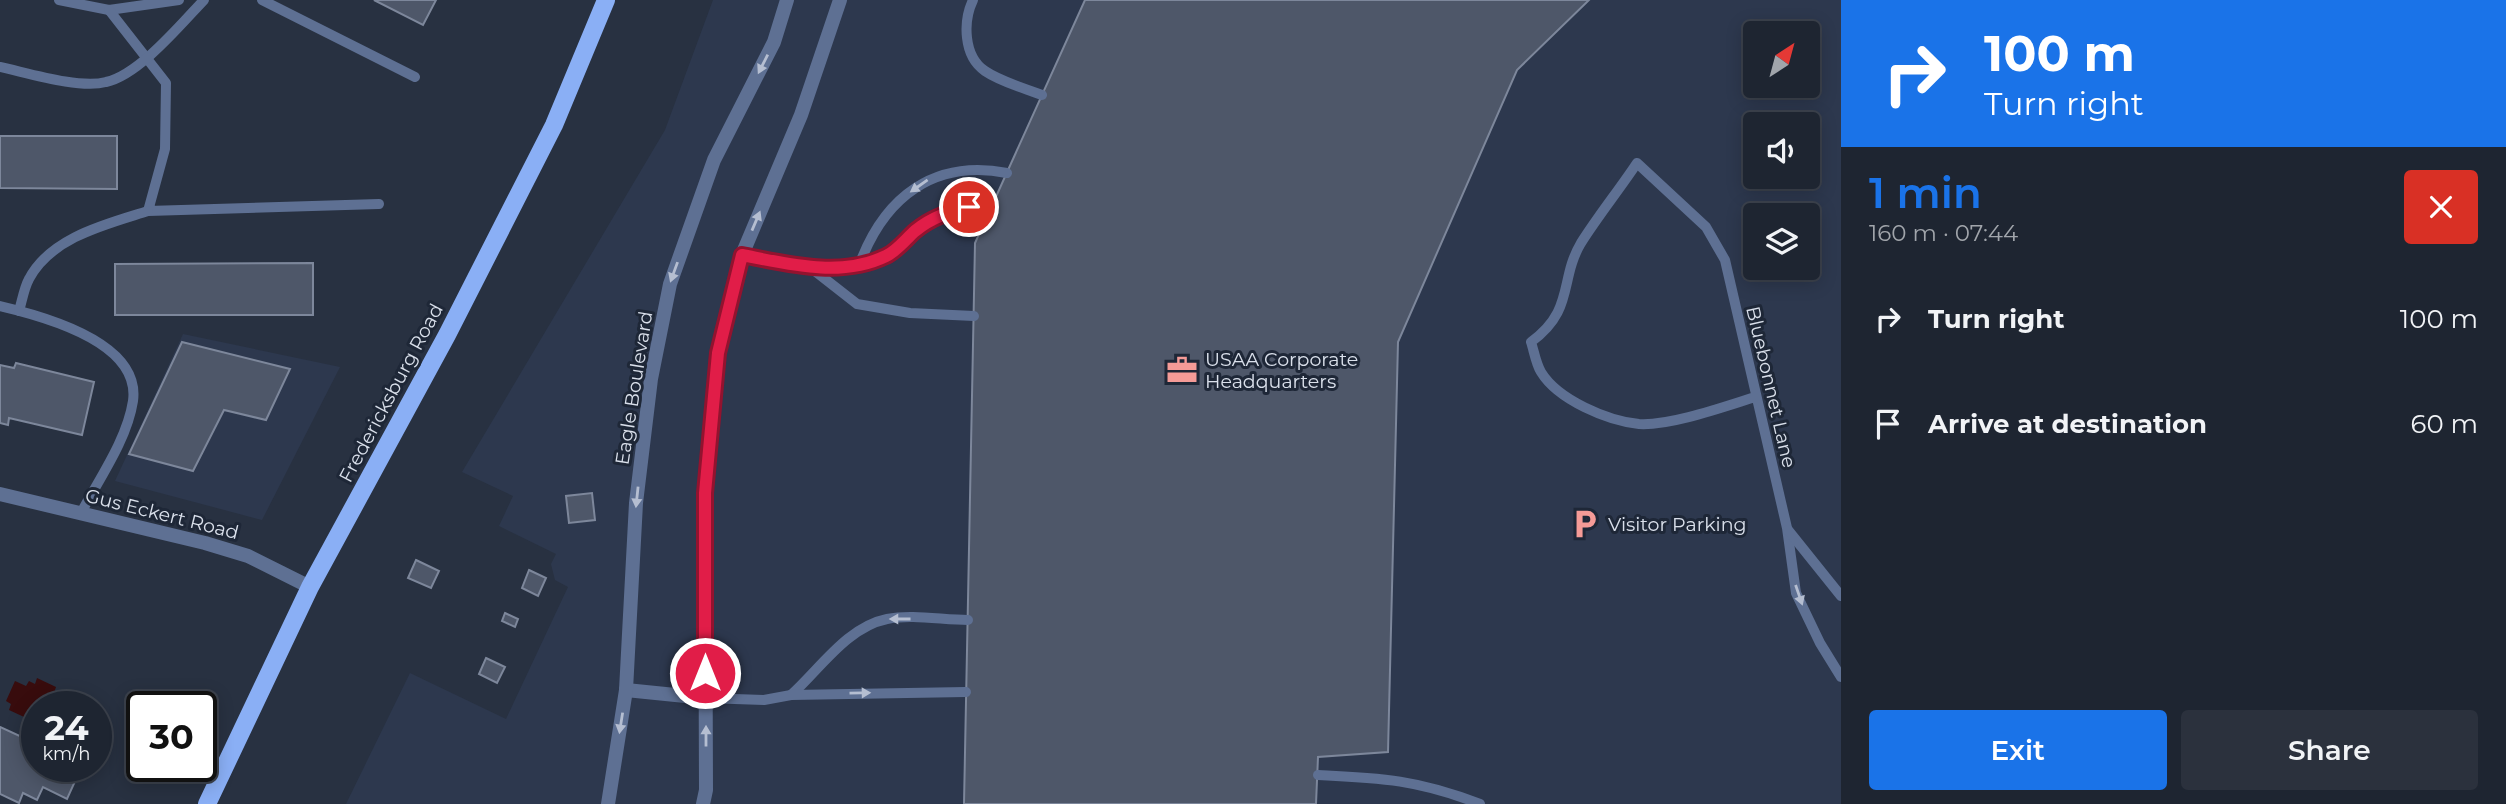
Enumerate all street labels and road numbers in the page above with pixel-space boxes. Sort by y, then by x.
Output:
street label: Fredericksburg Road [334,300,448,486]
street label: Bluebonnet Lane [1741,304,1801,470]
street label: Eagle Boulevard [611,310,657,466]
street label: Gus Eckert Road [83,484,241,544]

